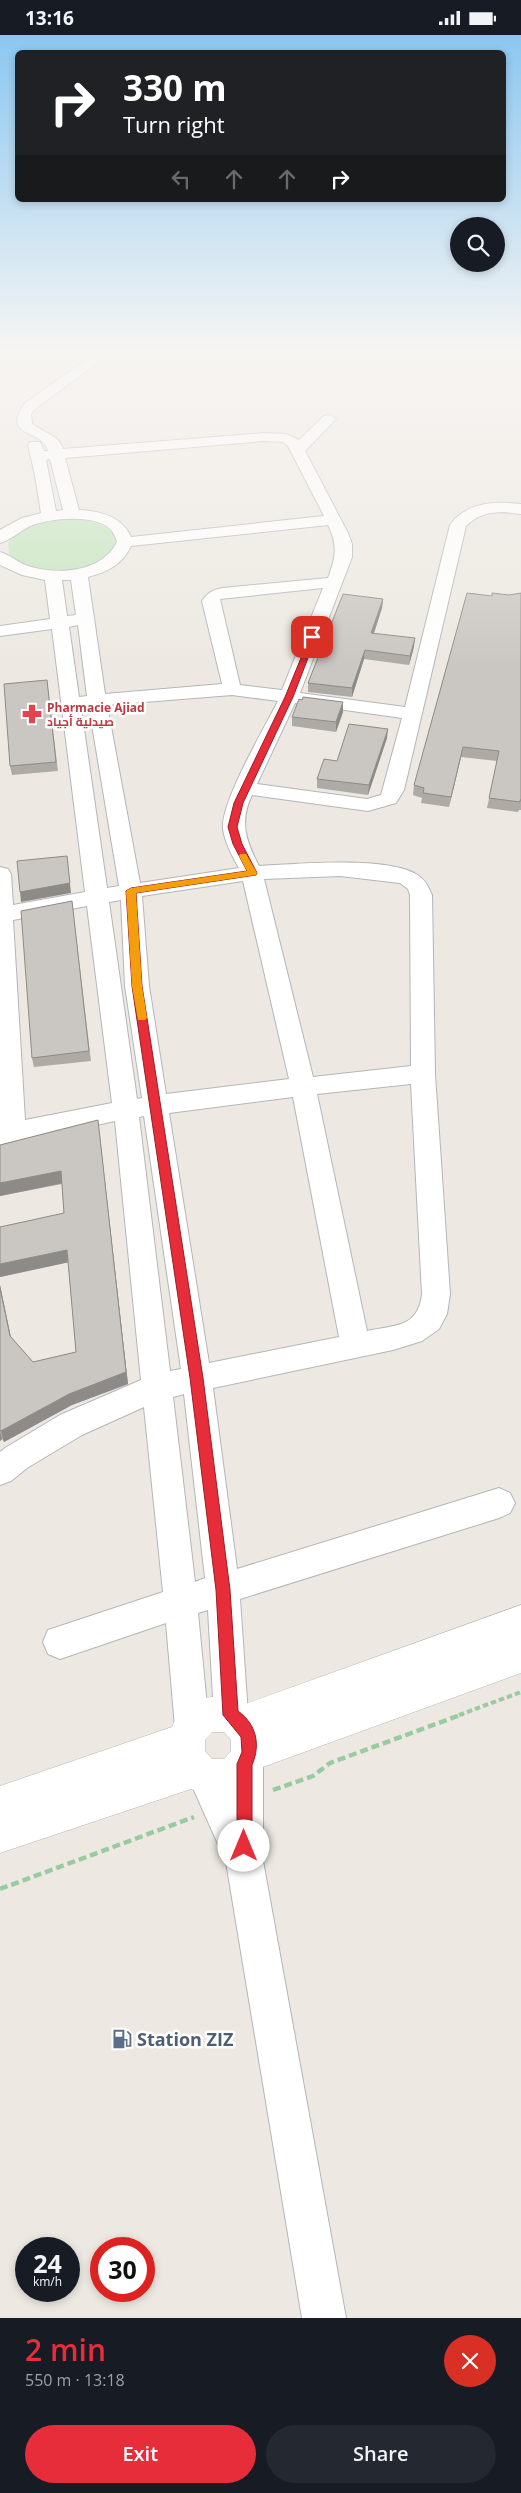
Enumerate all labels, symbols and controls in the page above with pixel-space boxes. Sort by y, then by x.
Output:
text: 13:16 [25,5,74,31]
text: 330 m [123,64,227,111]
icon: right [40,70,105,135]
text: Turn right [123,109,225,139]
icon: left [167,165,195,193]
icon: ahead [220,165,248,193]
icon: ahead [273,165,301,193]
icon: right [326,165,354,193]
map controls [450,217,505,272]
button: search [450,217,505,272]
pin [291,616,333,658]
icon: arrive [298,623,326,651]
place label: Pharmacie Ajiad صيدلية أجياد [47,699,145,730]
pharmacy icon: Pharmacie Ajiad صيدلية أجياد [21,703,43,725]
position arrow [217,1819,269,1871]
place label: Station ZIZ [137,2027,233,2051]
fuel station icon: Station ZIZ [111,2028,133,2050]
speed limit sign: 30 [90,2237,155,2302]
text: 24 [33,2246,62,2280]
text: km/h [33,2273,62,2290]
text: 2 min [25,2329,106,2370]
button: close [444,2335,496,2387]
text: 550 m · 13:18 [25,2369,125,2391]
button: Exit [25,2425,256,2483]
button: Share [266,2425,496,2483]

